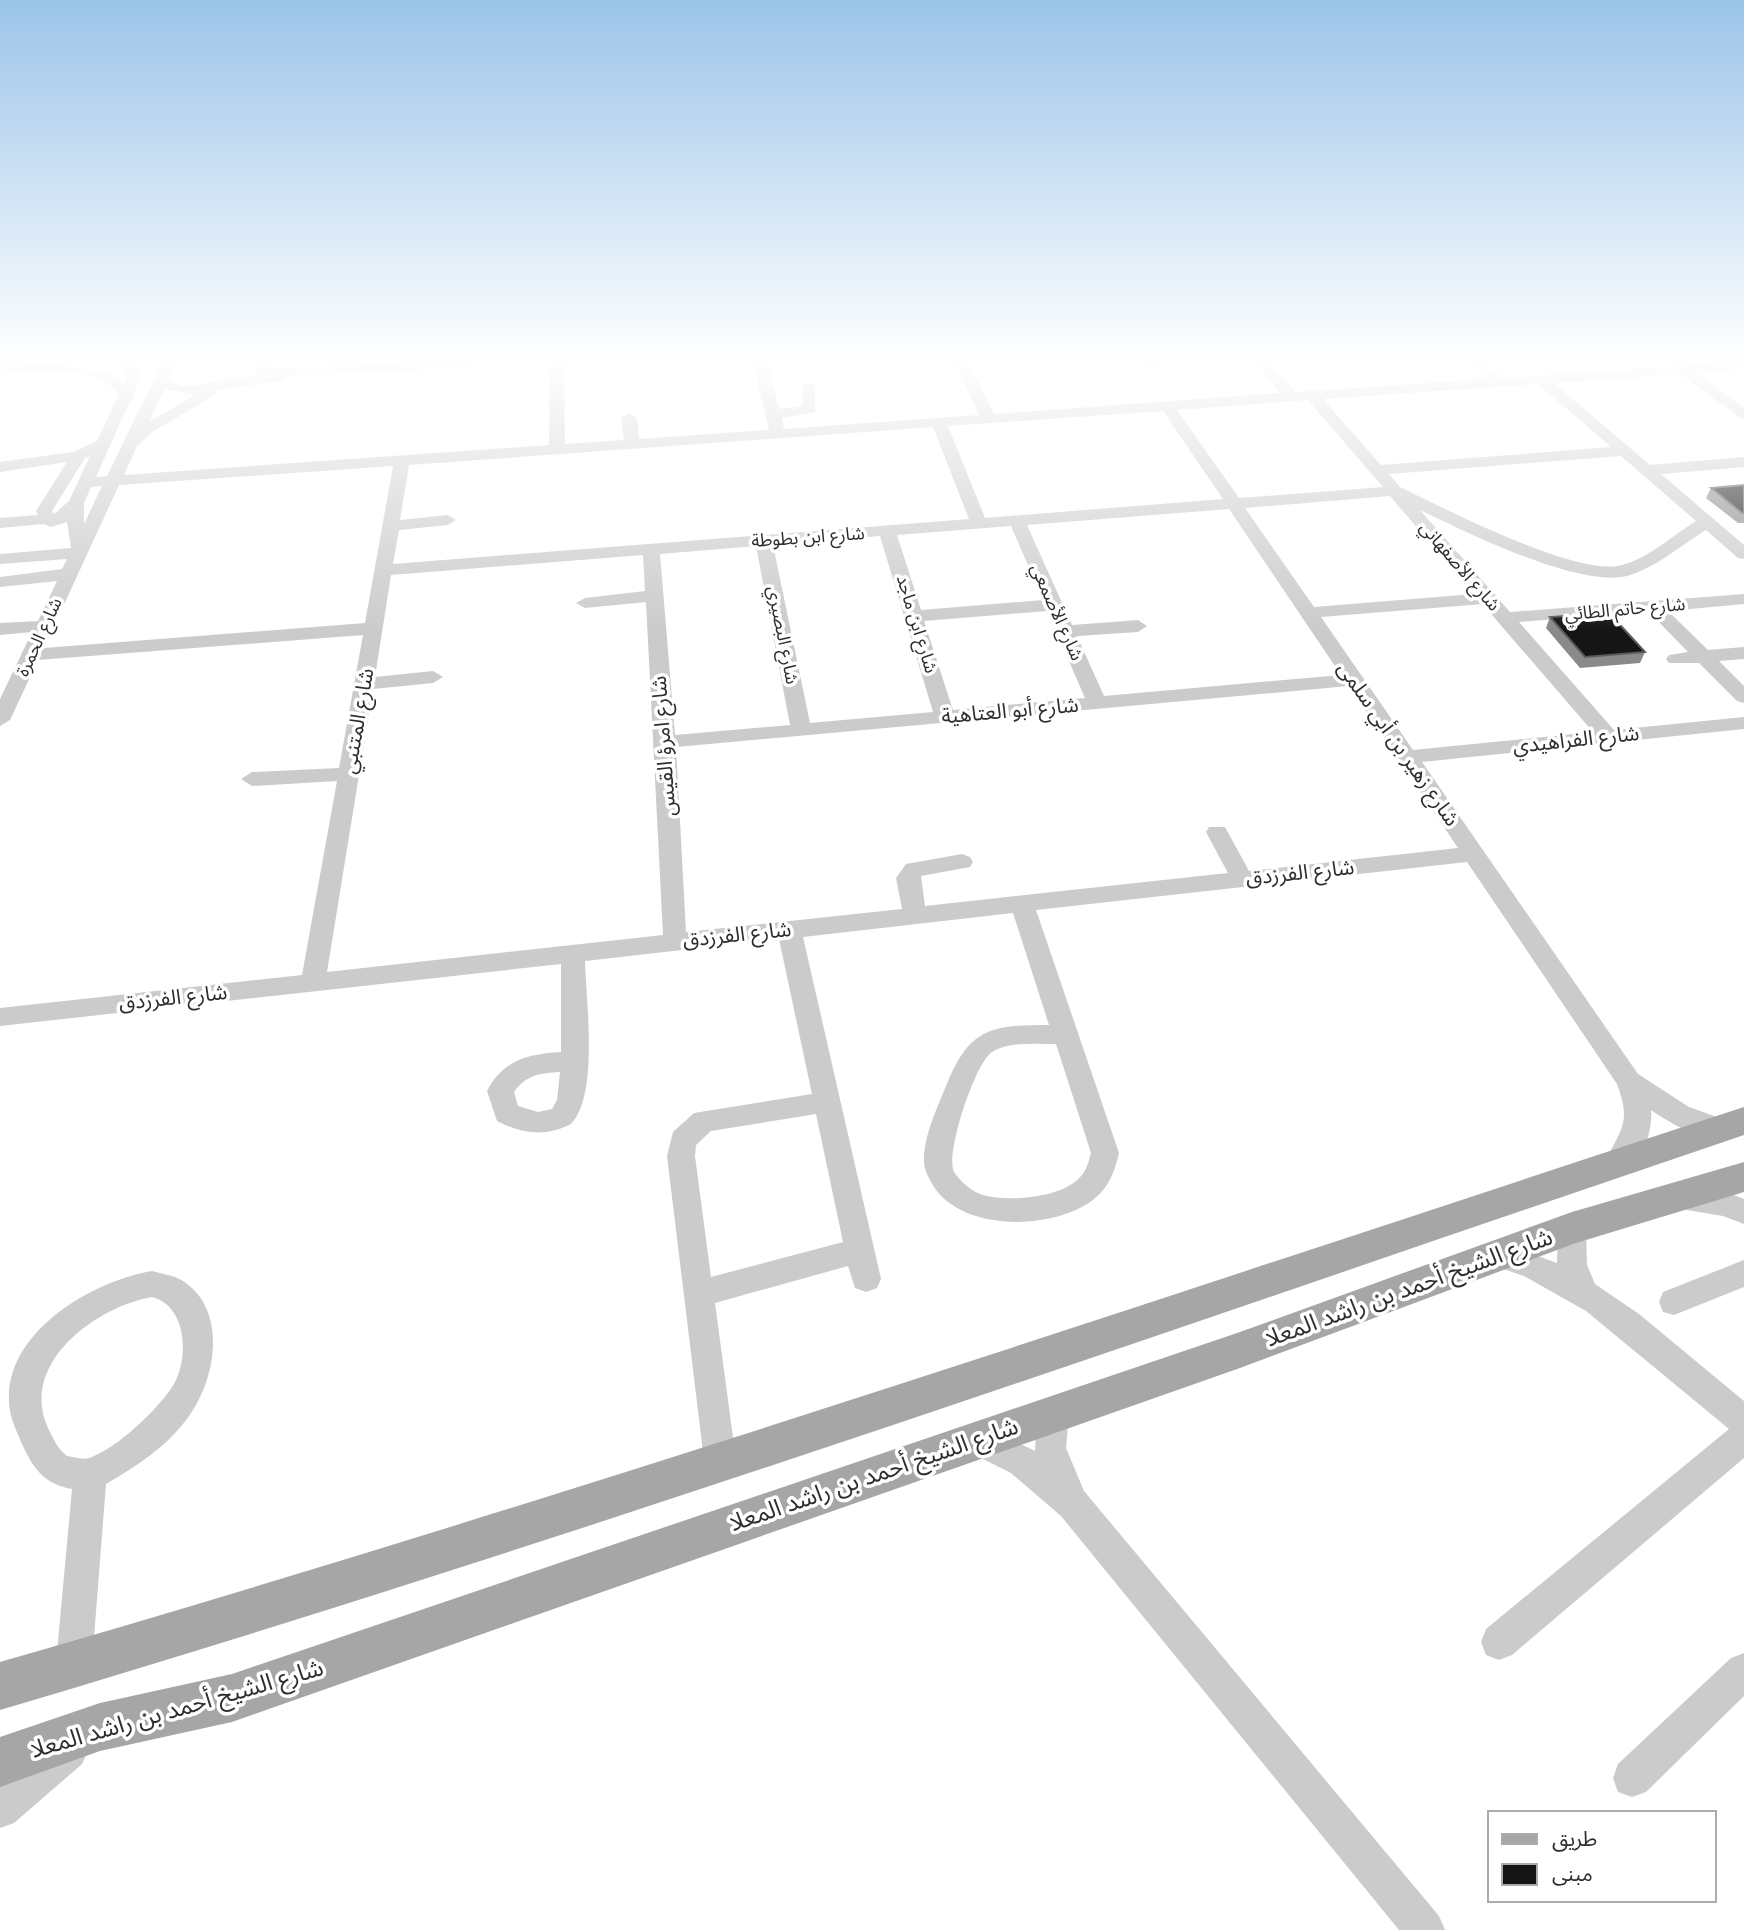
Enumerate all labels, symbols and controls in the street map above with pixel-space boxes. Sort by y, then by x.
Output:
street label: شارع الأصفهاني [1413,516,1505,618]
street label: شارع ابن بطوطة [750,522,866,555]
street label: شارع الأصمعي [1023,560,1088,665]
street label: شارع ابن ماجد [889,572,942,677]
street label: شارع البصيري [760,584,803,687]
street label: شارع حاتم الطائي [1564,593,1686,628]
street label: شارع الحمرة [11,594,70,681]
street label: شارع زهير بن أبي سلمى [1329,657,1465,833]
street label: شارع المتنبي [336,666,382,776]
street label: شارع امرؤ القيس [647,675,683,817]
street label: شارع أبو العتاهية [940,692,1080,731]
street label: شارع الفراهيدي [1512,721,1641,762]
street label: شارع الفرزدق [1245,855,1356,893]
street label: شارع الفرزدق [682,917,793,955]
street label: شارع الفرزدق [118,980,229,1018]
street label: شارع الشيخ أحمد بن راشد المعلا [1261,1221,1557,1355]
street label: شارع الشيخ أحمد بن راشد المعلا [725,1410,1023,1540]
street label: شارع الشيخ أحمد بن راشد المعلا [27,1651,327,1767]
legend [1488,1811,1716,1902]
text: طريق [1552,1827,1597,1852]
text: مبنى [1552,1862,1593,1887]

